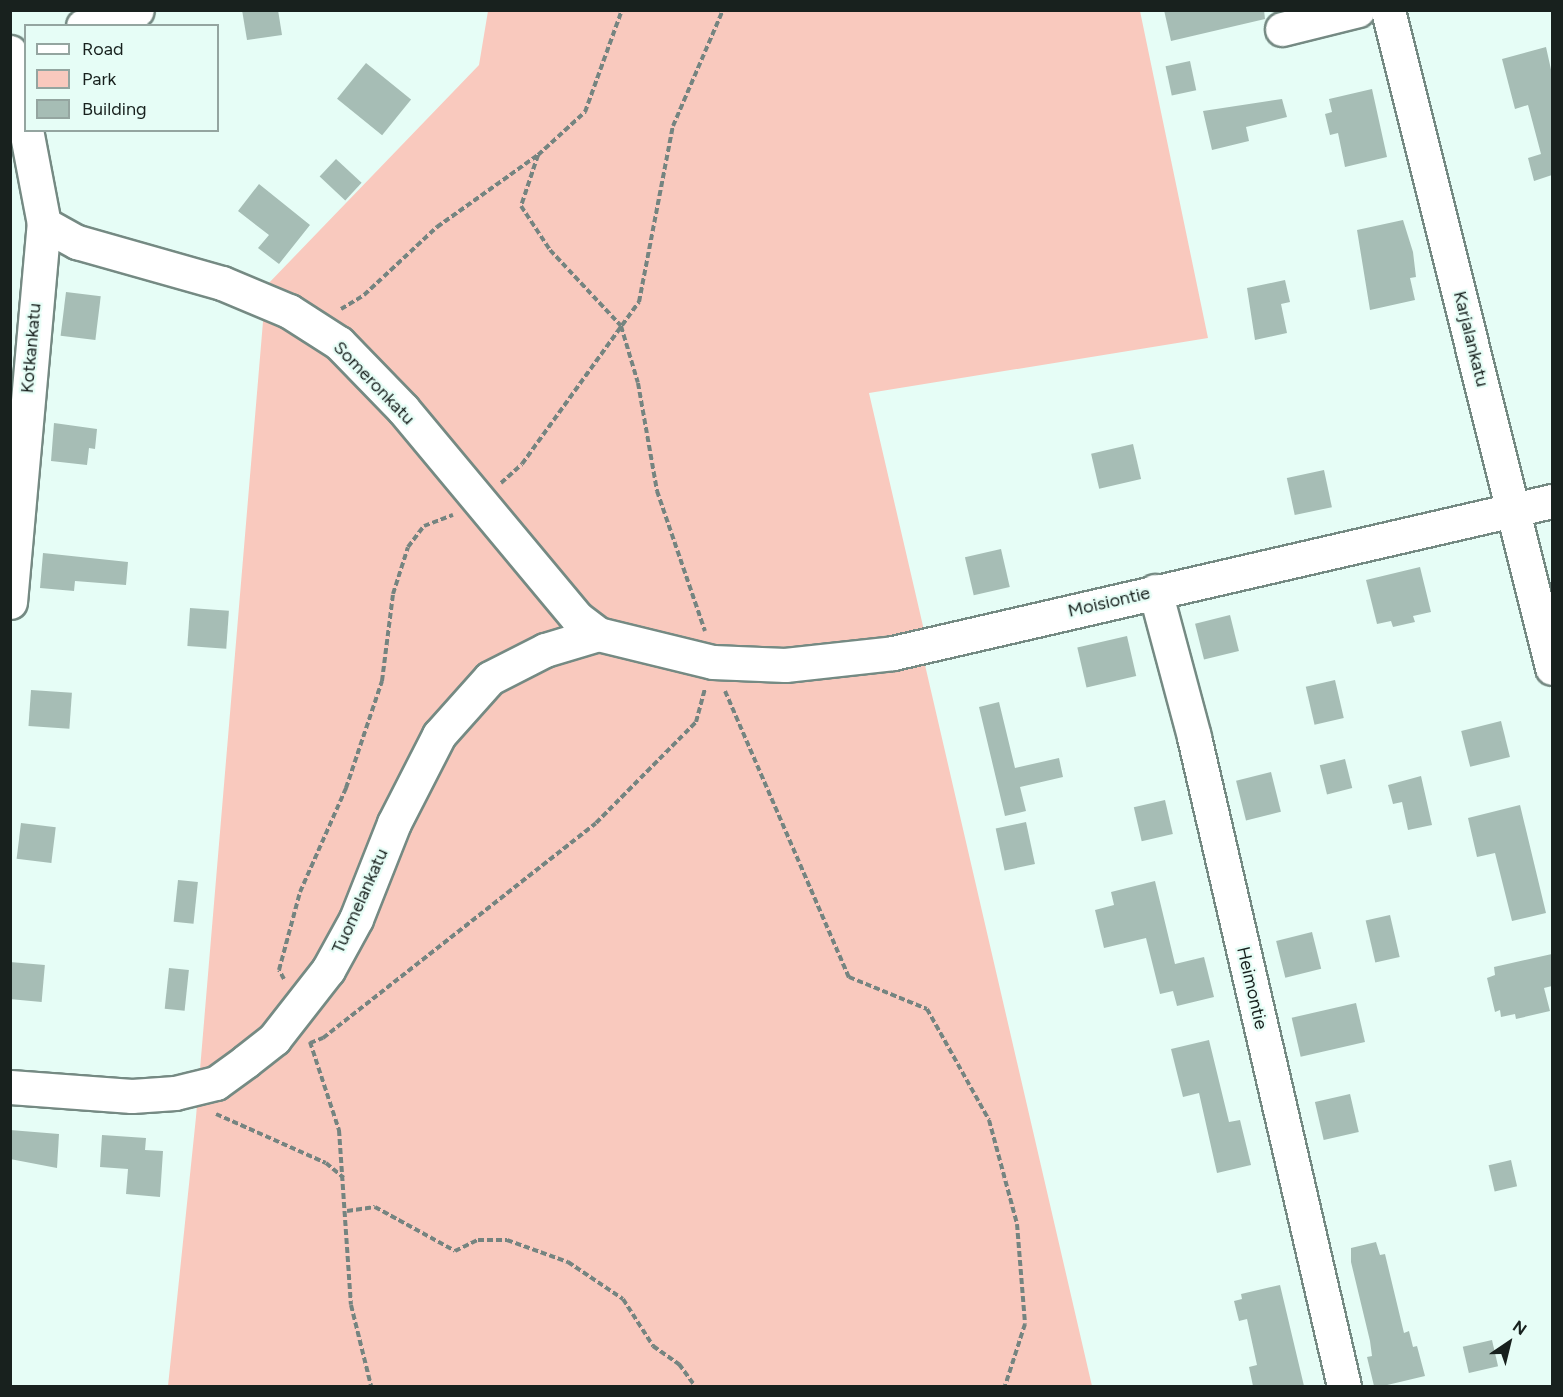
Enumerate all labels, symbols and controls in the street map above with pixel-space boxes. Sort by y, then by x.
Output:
legend [24,24,219,132]
text: Road [82,38,123,60]
text: Park [82,68,116,90]
text: Building [82,98,147,120]
street label: Karjalankatu [1449,289,1493,389]
street label: Kotkankatu [16,302,46,394]
street label: Someronkatu [329,337,419,429]
street label: Moisiontie [1066,582,1152,622]
street label: Tuomelankatu [327,845,393,957]
street label: Heimontie [1232,945,1272,1031]
north arrow [1479,1313,1539,1373]
text: N [1509,1317,1530,1339]

